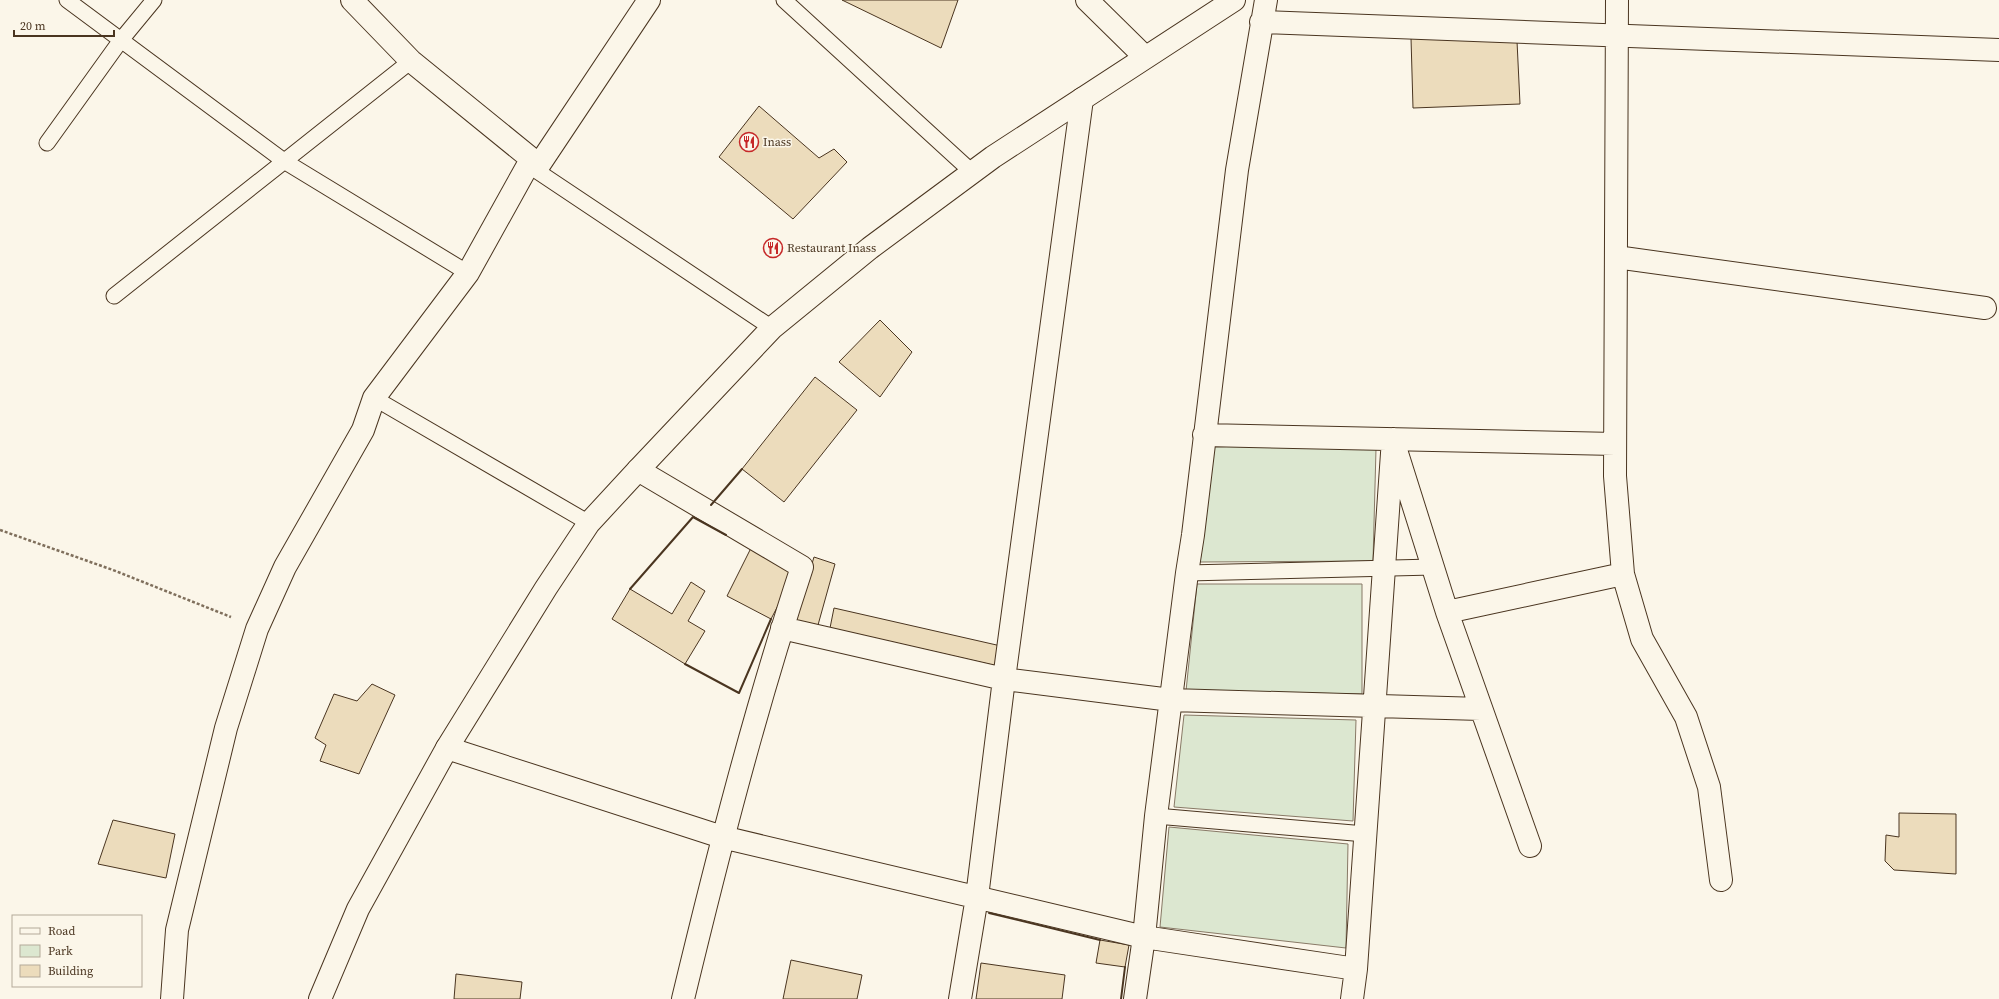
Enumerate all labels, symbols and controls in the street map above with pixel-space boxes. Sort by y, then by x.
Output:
scale bar [14,12,114,38]
text: 20 m [20,18,46,34]
restaurant icon: Inass [738,131,760,153]
place label: Inass [763,134,791,150]
restaurant icon: Restaurant Inass [762,237,784,259]
place label: Restaurant Inass [787,240,876,256]
legend [12,915,142,987]
text: Road [48,923,75,939]
text: Park [48,943,73,959]
text: Building [48,963,93,979]

